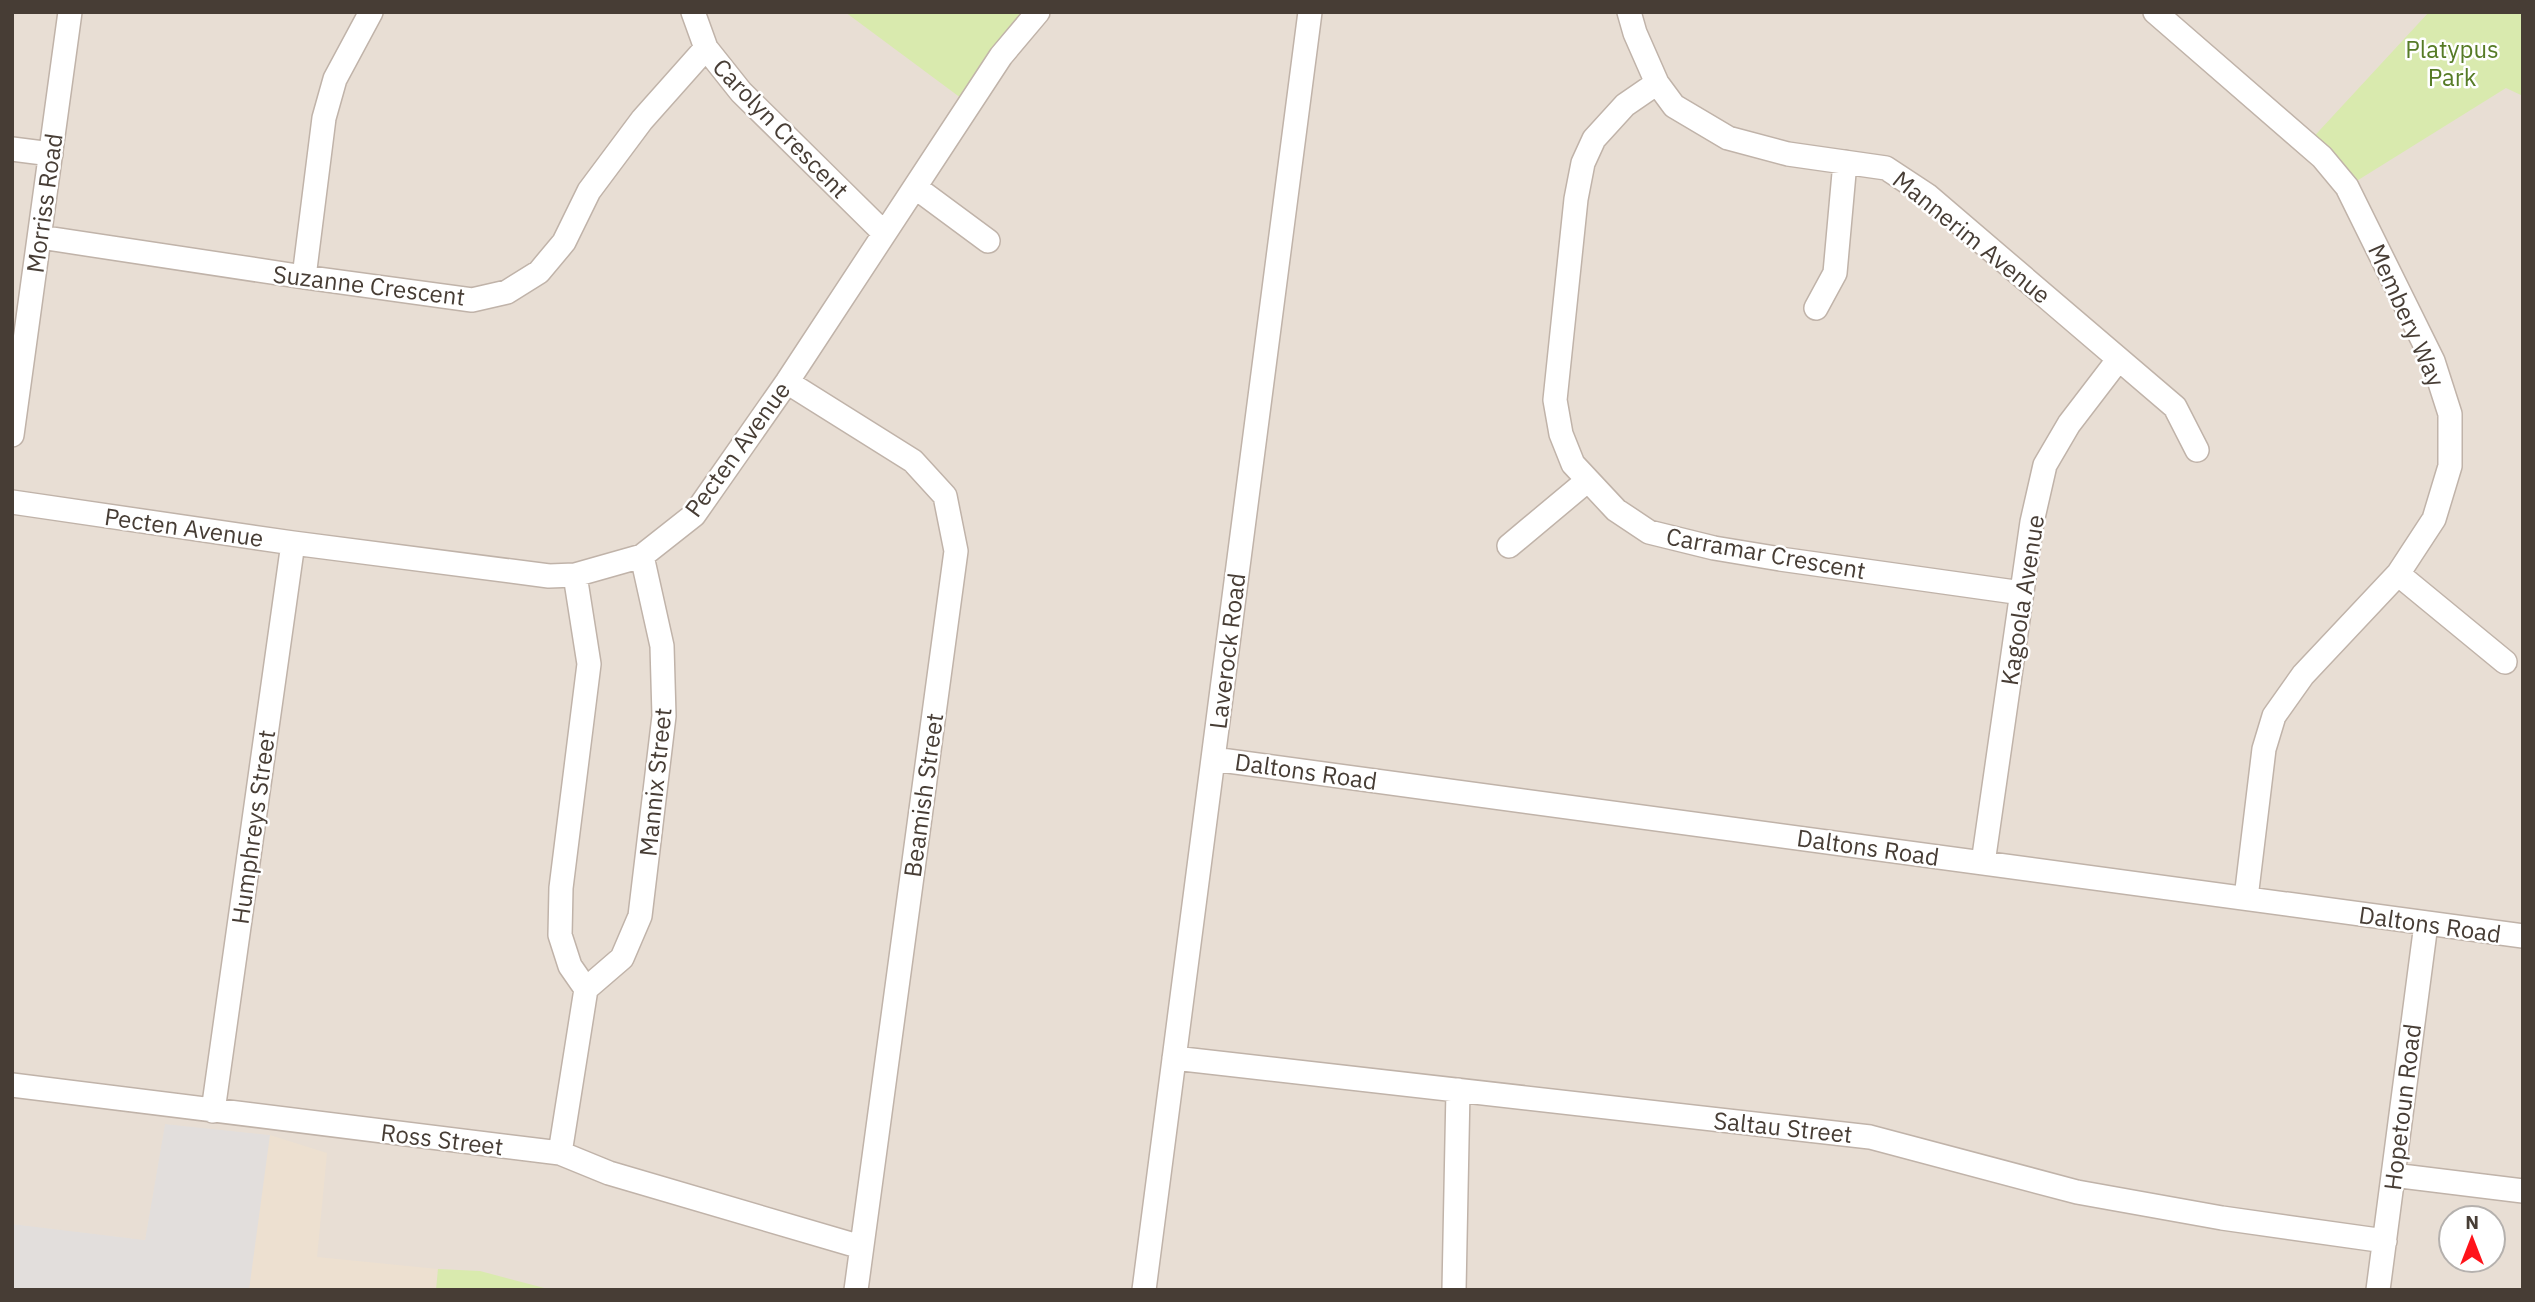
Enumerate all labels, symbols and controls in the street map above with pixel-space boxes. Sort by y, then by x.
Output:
park label: Platypus Park [2405,33,2499,93]
street label: Carolyn Crescent [706,51,856,205]
street label: Morriss Road [18,131,70,275]
street label: Mannerim Avenue [1886,163,2058,311]
street label: Membery Way [2361,239,2453,392]
street label: Suzanne Crescent [271,257,467,313]
street label: Pecten Avenue [677,375,797,523]
street label: Pecten Avenue [102,500,266,554]
street label: Kagoola Avenue [1993,512,2051,688]
street label: Carramar Crescent [1664,520,1868,586]
street label: Laverock Road [1202,571,1252,731]
street label: Mannix Street [631,706,679,858]
street label: Beamish Street [896,711,950,879]
street label: Humphreys Street [224,728,282,926]
street label: Daltons Road [1233,745,1379,797]
street label: Daltons Road [1795,821,1941,873]
street label: Daltons Road [2357,898,2503,950]
street label: Hopetoun Road [2376,1022,2428,1192]
street label: Saltau Street [1712,1104,1854,1150]
street label: Ross Street [379,1116,505,1162]
north arrow [2437,1204,2507,1274]
text: N [2465,1210,2479,1234]

